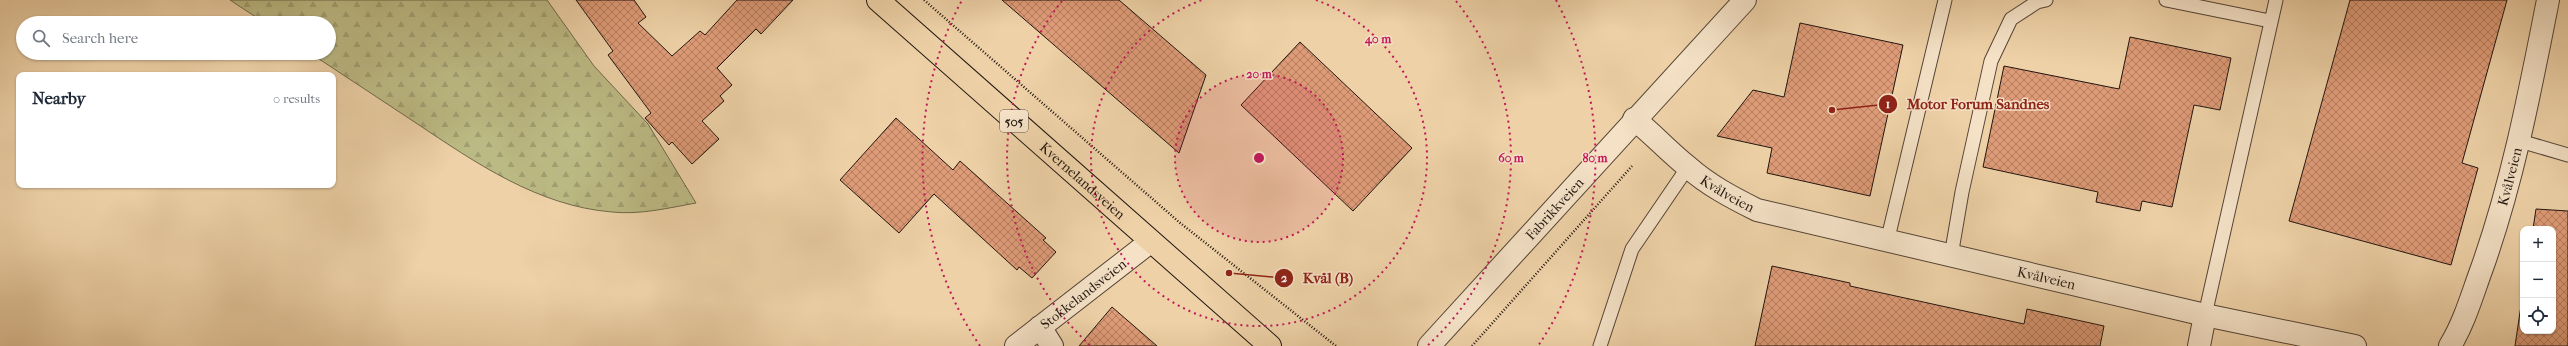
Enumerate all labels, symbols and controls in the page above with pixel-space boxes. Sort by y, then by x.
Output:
search box [16,16,336,60]
icon: search [30,27,52,49]
text: Search here [62,29,138,47]
text: 40 m [1364,32,1392,47]
text: 20 m [1246,67,1273,81]
text: Nearby [32,88,86,108]
callout: Motor Forum Sandnes [1878,90,2057,117]
text: 0 results [273,91,320,106]
text: Motor Forum Sandnes [1906,95,2050,113]
text: 1 [1886,97,1890,111]
road number: 505 [1000,110,1028,132]
street label: Kvernelandsveien [1036,139,1129,223]
street label: Kvålveien [2494,146,2526,208]
centre of rings [1252,151,1266,165]
text: 60 m [1498,151,1525,165]
text: 80 m [1582,151,1609,165]
street label: Kvålveien [1697,172,1757,216]
street label: Fabrikkveien [1522,174,1588,244]
map controls [2520,226,2556,334]
button: + [2520,226,2556,262]
street label: Stokkelandsveien [1037,256,1130,333]
button: − [2520,262,2556,298]
street label: Kvålveien [2015,263,2077,293]
callout: Kvål (B) [1274,264,1361,291]
text: Kvål (B) [1303,269,1353,287]
text: 2 [1281,271,1288,285]
button: locate [2520,298,2556,334]

